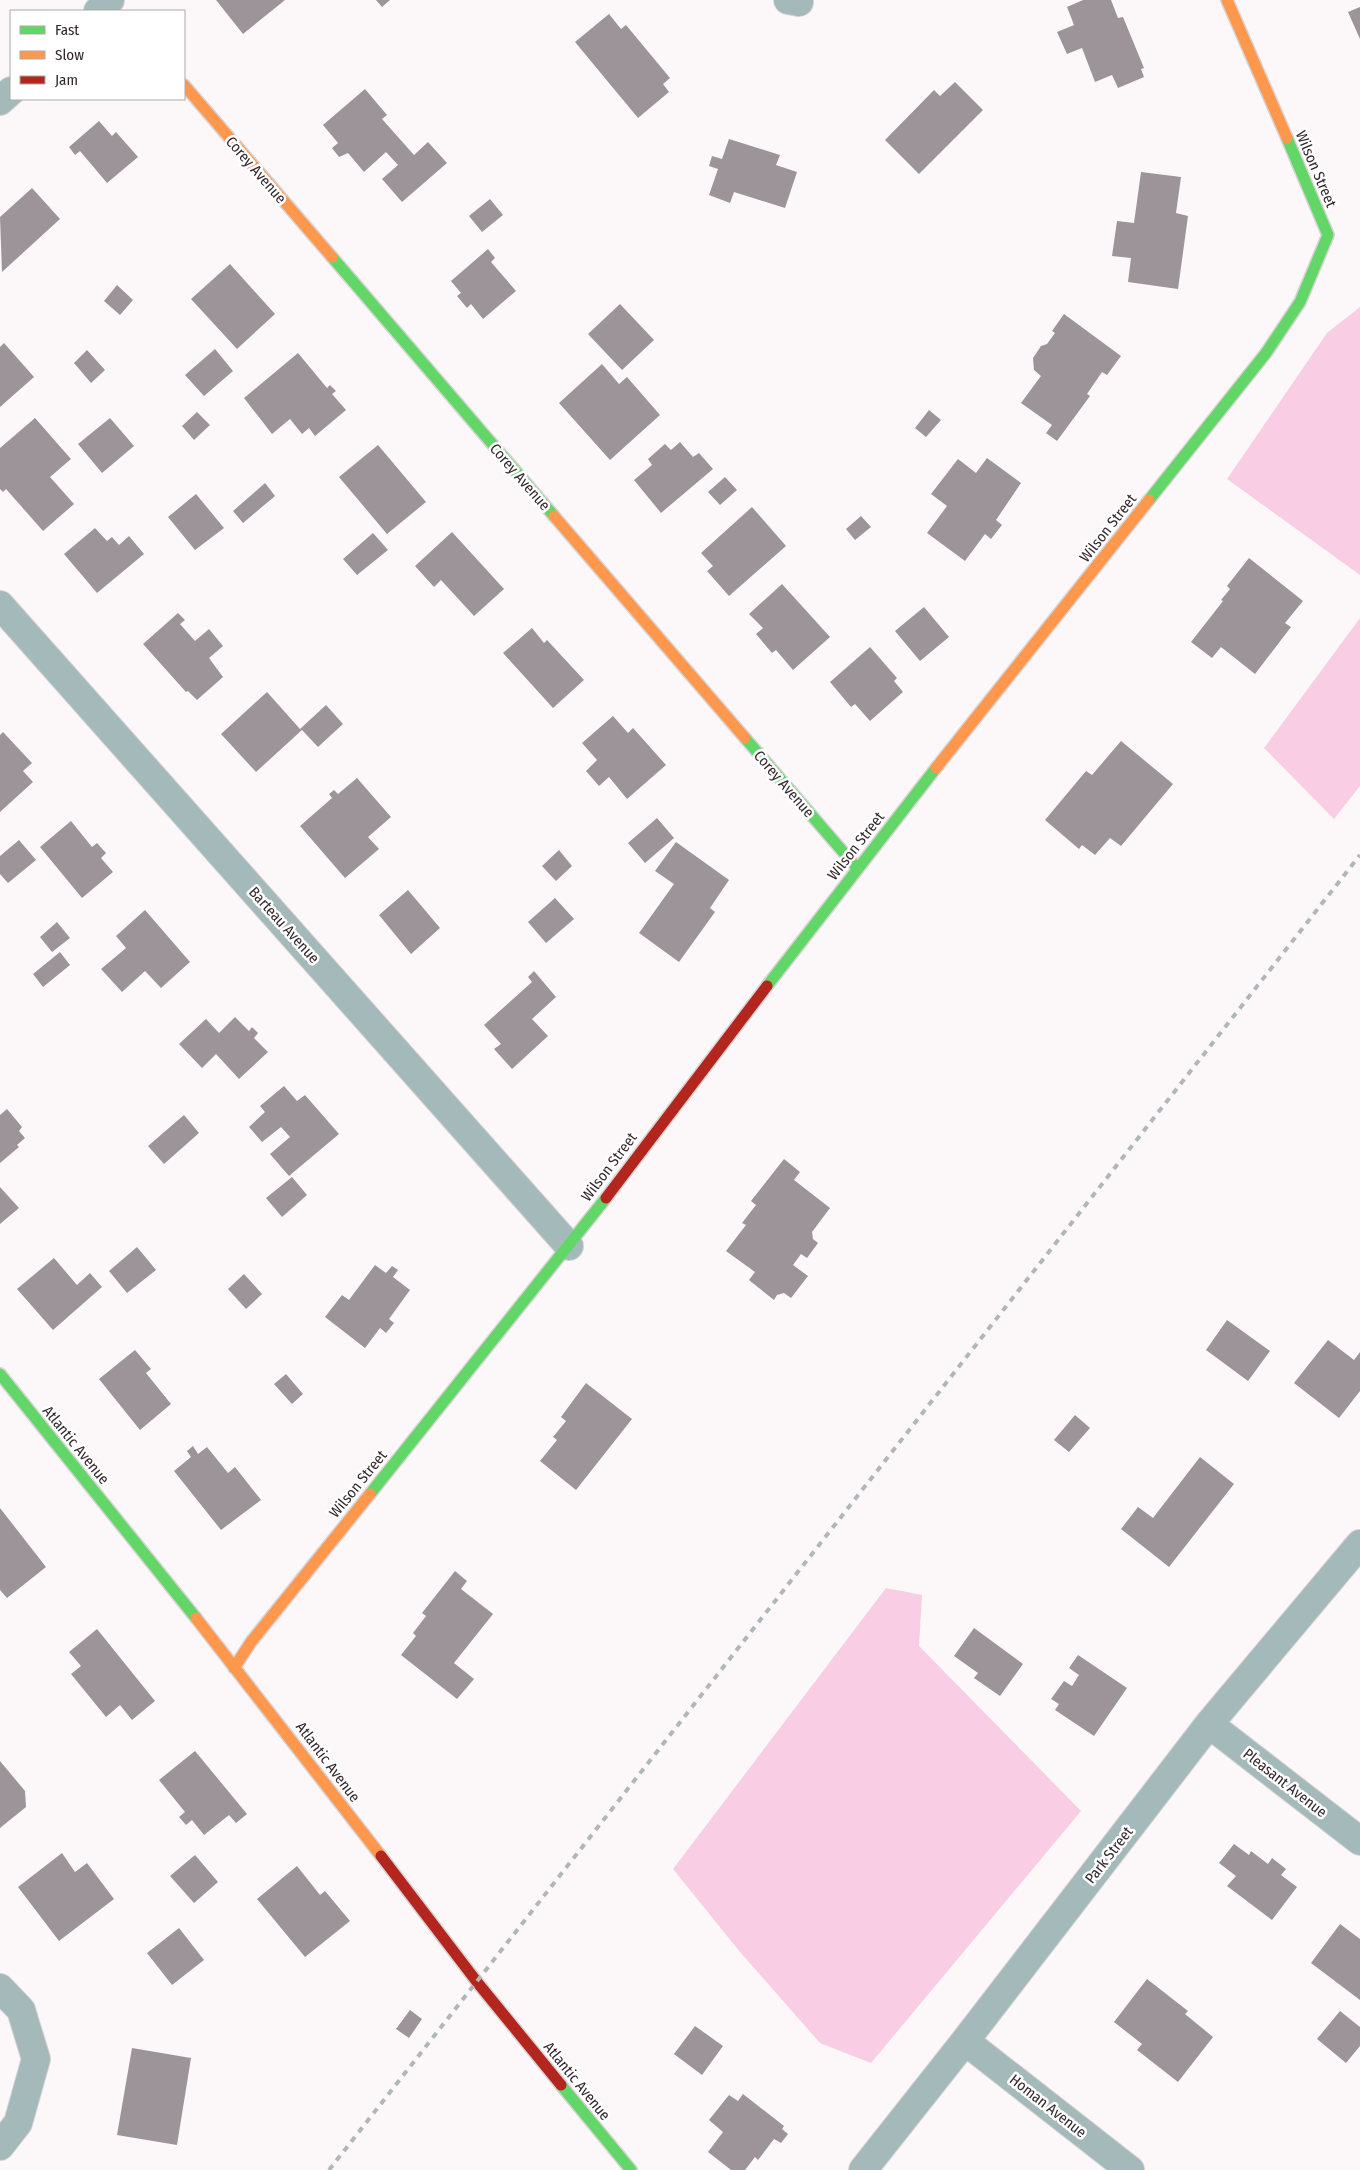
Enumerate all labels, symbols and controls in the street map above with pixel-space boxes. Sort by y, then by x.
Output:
legend [10,10,185,100]
text: Fast [55,21,79,39]
text: Slow [55,46,84,64]
text: Jam [55,71,78,89]
street label: Wilson Street [1292,128,1340,210]
street label: Corey Avenue [222,133,290,207]
street label: Corey Avenue [486,440,554,514]
street label: Wilson Street [1076,490,1140,566]
street label: Corey Avenue [750,747,818,821]
street label: Wilson Street [824,808,888,884]
street label: Barteau Avenue [245,883,323,967]
street label: Wilson Street [577,1129,641,1205]
street label: Atlantic Avenue [39,1402,113,1488]
street label: Wilson Street [325,1447,391,1521]
street label: Atlantic Avenue [292,1718,364,1806]
street label: Pleasant Avenue [1240,1745,1330,1821]
street label: Park Street [1081,1823,1137,1887]
street label: Atlantic Avenue [540,2038,614,2124]
street label: Homan Avenue [1006,2070,1090,2142]

